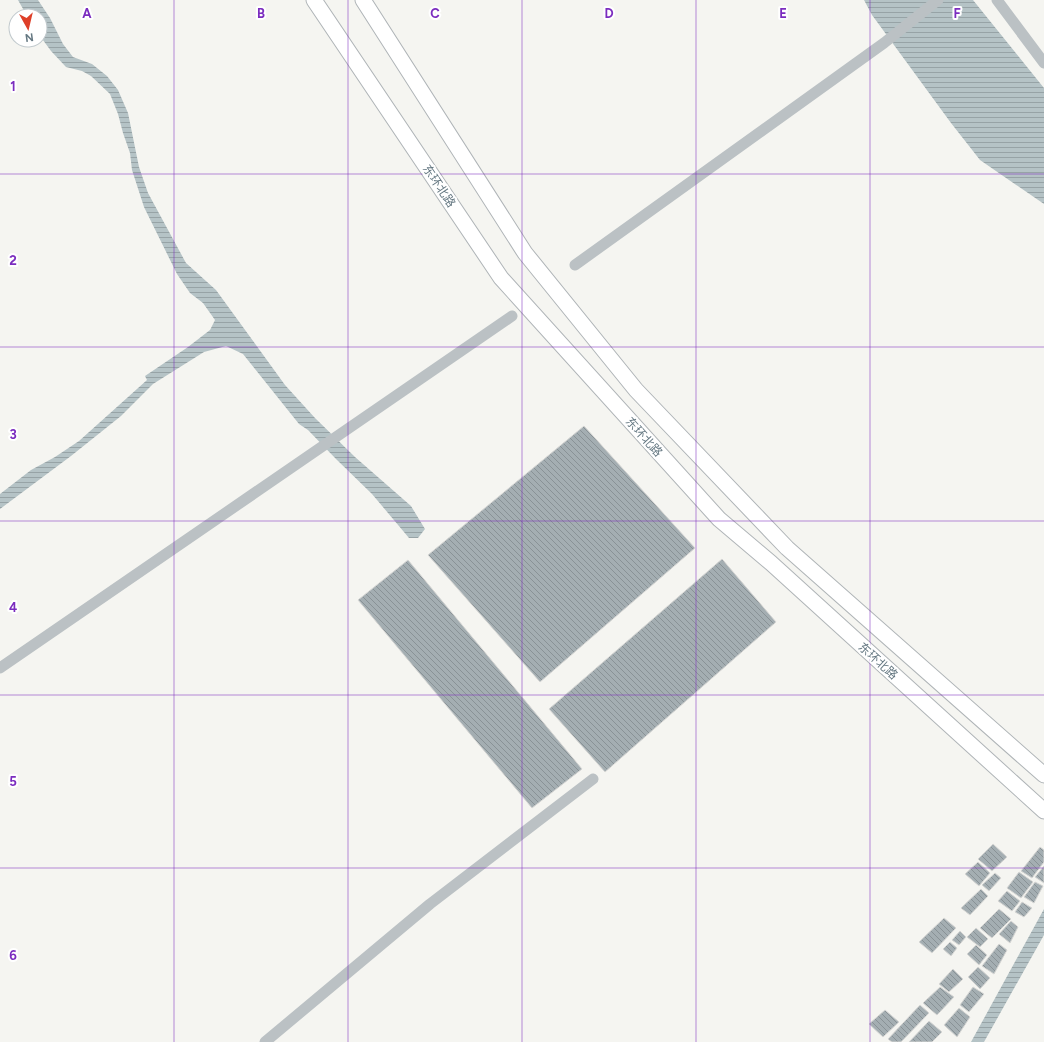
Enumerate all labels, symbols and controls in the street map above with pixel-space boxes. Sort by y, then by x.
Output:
text: A [82,6,92,21]
text: B [257,6,265,21]
text: C [430,6,440,21]
text: D [604,6,614,21]
text: E [779,6,787,21]
text: F [953,6,961,21]
north arrow [8,8,48,48]
text: N [24,30,34,44]
text: 1 [10,79,16,94]
street label: 东环北路 [420,162,458,210]
text: 2 [9,253,17,268]
street label: 东环北路 [623,414,665,460]
text: 3 [9,427,17,442]
text: 4 [9,600,17,615]
street label: 东环北路 [855,640,901,682]
text: 5 [9,774,17,789]
text: 6 [9,948,17,963]

